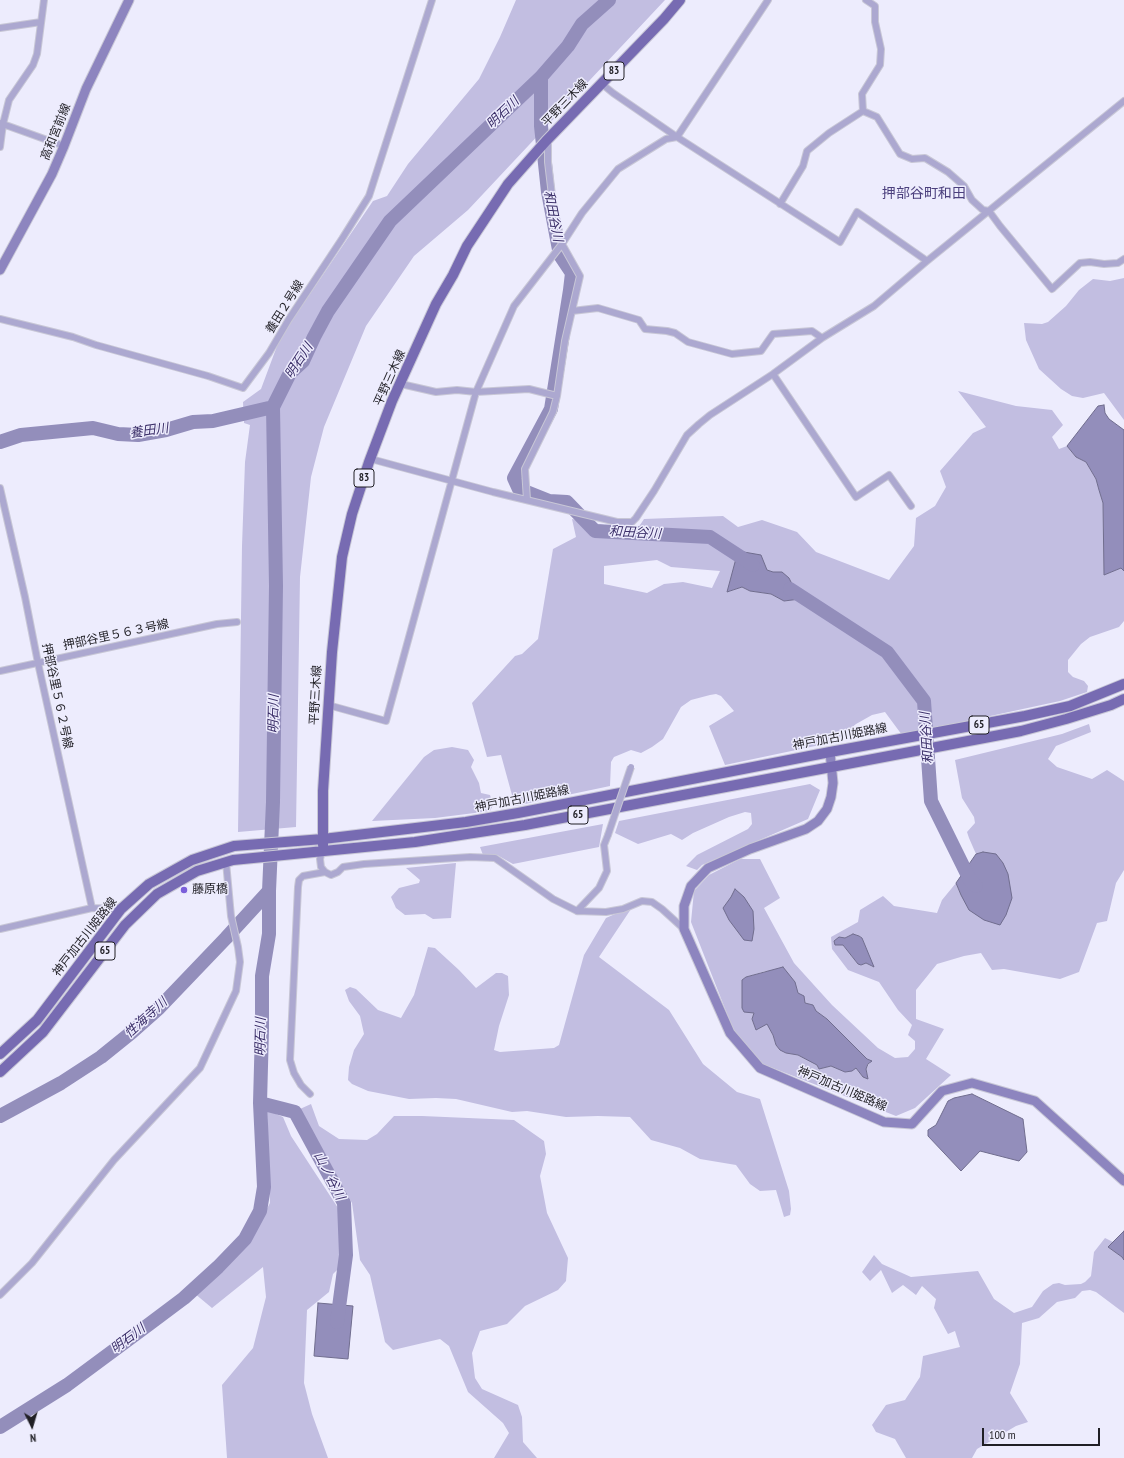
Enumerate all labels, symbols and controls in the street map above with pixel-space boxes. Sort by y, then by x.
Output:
road number: 83 [604,62,624,80]
street label: 平野三木線 [539,76,591,130]
water label: 明石川 [484,94,522,132]
street label: 高和宮前線 [38,101,74,163]
district label: 押部谷町和田 [882,186,966,202]
water label: 和田谷川 [540,189,566,243]
street label: 養田２号線 [263,278,307,336]
water label: 明石川 [282,340,316,382]
street label: 平野三木線 [371,348,409,408]
water label: 養田川 [129,421,169,441]
road number: 83 [354,469,374,487]
water label: 和田谷川 [609,524,661,542]
street label: 押部谷里５６３号線 [62,617,170,653]
street label: 押部谷里５６２号線 [39,642,75,750]
street label: 平野三木線 [307,665,325,725]
water label: 明石川 [266,694,282,734]
water label: 和田谷川 [917,712,937,764]
road number: 65 [969,716,989,734]
street label: 神戸加古川姫路線 [792,721,888,753]
street label: 神戸加古川姫路線 [474,783,570,815]
road number: 65 [568,806,588,824]
place label: 藤原橋 [192,883,228,897]
marker: 藤原橋 [179,885,189,895]
street label: 神戸加古川姫路線 [50,895,120,979]
road number: 65 [95,942,115,960]
water label: 性海寺川 [121,995,171,1041]
water label: 明石川 [253,1017,269,1057]
street label: 神戸加古川姫路線 [795,1064,889,1114]
water label: 山ノ谷川 [310,1149,348,1203]
water label: 明石川 [108,1321,148,1357]
north arrow [12,1406,52,1446]
scale bar [984,1420,1102,1446]
text: 100 m [989,1427,1016,1442]
text: N [29,1431,37,1445]

